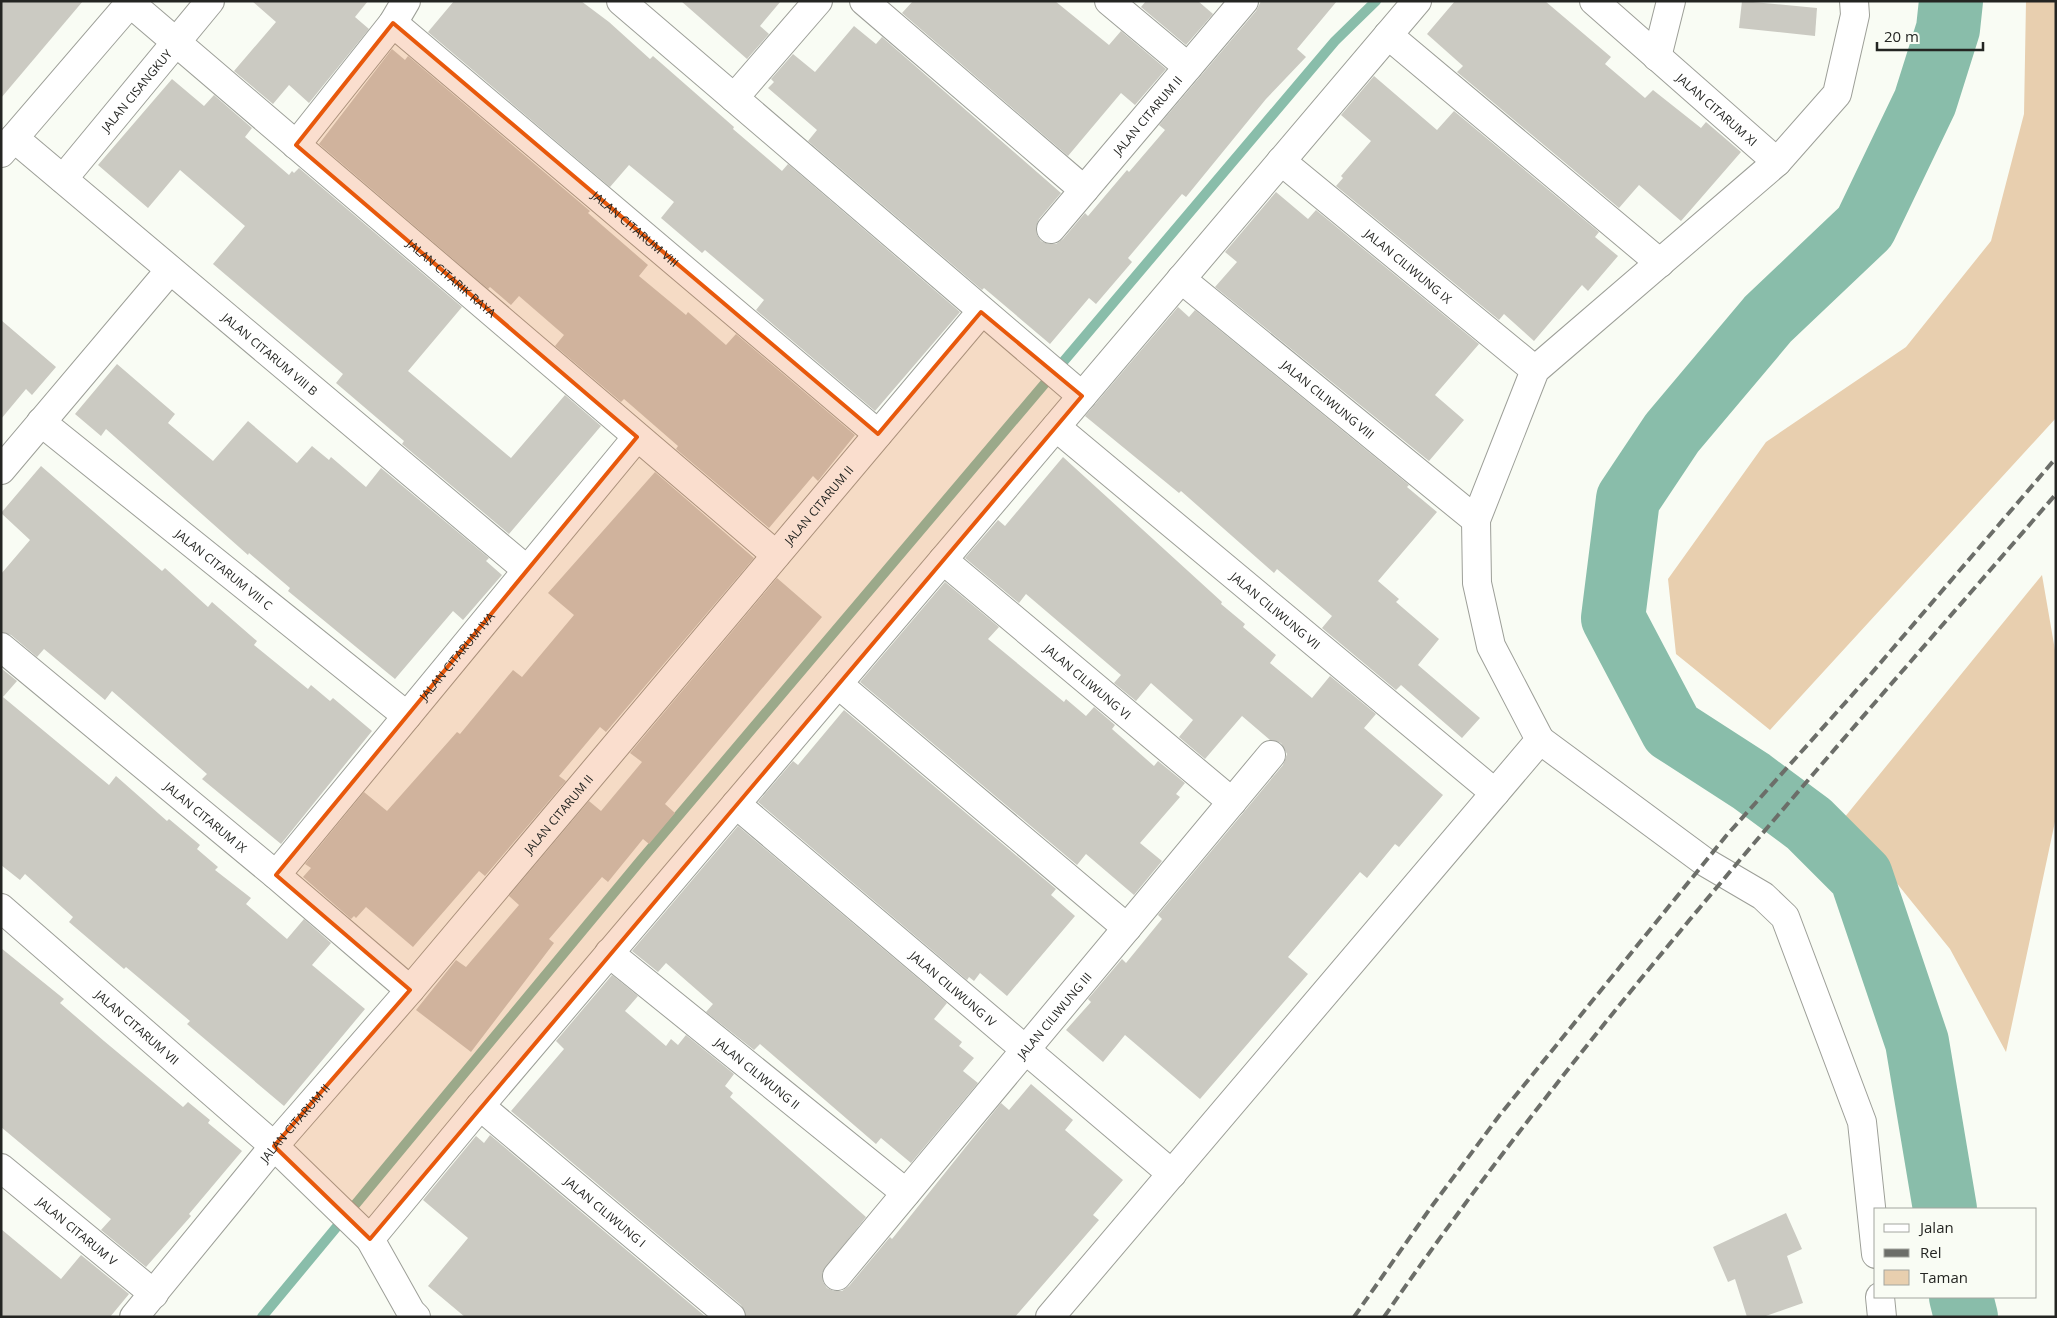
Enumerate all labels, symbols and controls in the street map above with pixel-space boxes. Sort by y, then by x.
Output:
scale bar [1877,20,1983,52]
text: 20 m [1884,26,1919,46]
street label: JALAN CISANGKUY [96,45,176,136]
street label: JALAN CITARUM XI [1672,68,1761,150]
street label: JALAN CITARUM II [1108,72,1186,159]
street label: JALAN CITARUM VIII [588,186,683,270]
street label: JALAN CILIWUNG IX [1360,224,1456,307]
street label: JALAN CITARIK RAYA [403,234,500,321]
street label: JALAN CITARUM VIII B [218,308,322,399]
street label: JALAN CILIWUNG VIII [1277,355,1378,442]
street label: JALAN CITARUM II [779,462,857,549]
street label: JALAN CITARUM VIII C [171,524,277,614]
street label: JALAN CILIWUNG VII [1226,567,1324,653]
street label: JALAN CITARUM IVA [414,608,498,705]
street label: JALAN CILIWUNG VI [1040,639,1135,723]
street label: JALAN CITARUM II [519,771,597,858]
street label: JALAN CITARUM IX [160,777,251,856]
street label: JALAN CILIWUNG IV [906,946,1001,1031]
street label: JALAN CILIWUNG III [1012,969,1095,1063]
street label: JALAN CITARUM VII [91,985,183,1068]
street label: JALAN CILIWUNG II [711,1033,804,1113]
street label: JALAN CITARUM II [255,1080,333,1166]
street label: JALAN CILIWUNG I [560,1172,650,1251]
street label: JALAN CITARUM V [33,1192,122,1270]
legend [1874,1208,2037,1298]
text: Jalan [1918,1217,1954,1237]
text: Rel [1920,1242,1941,1262]
text: Taman [1920,1267,1968,1287]

